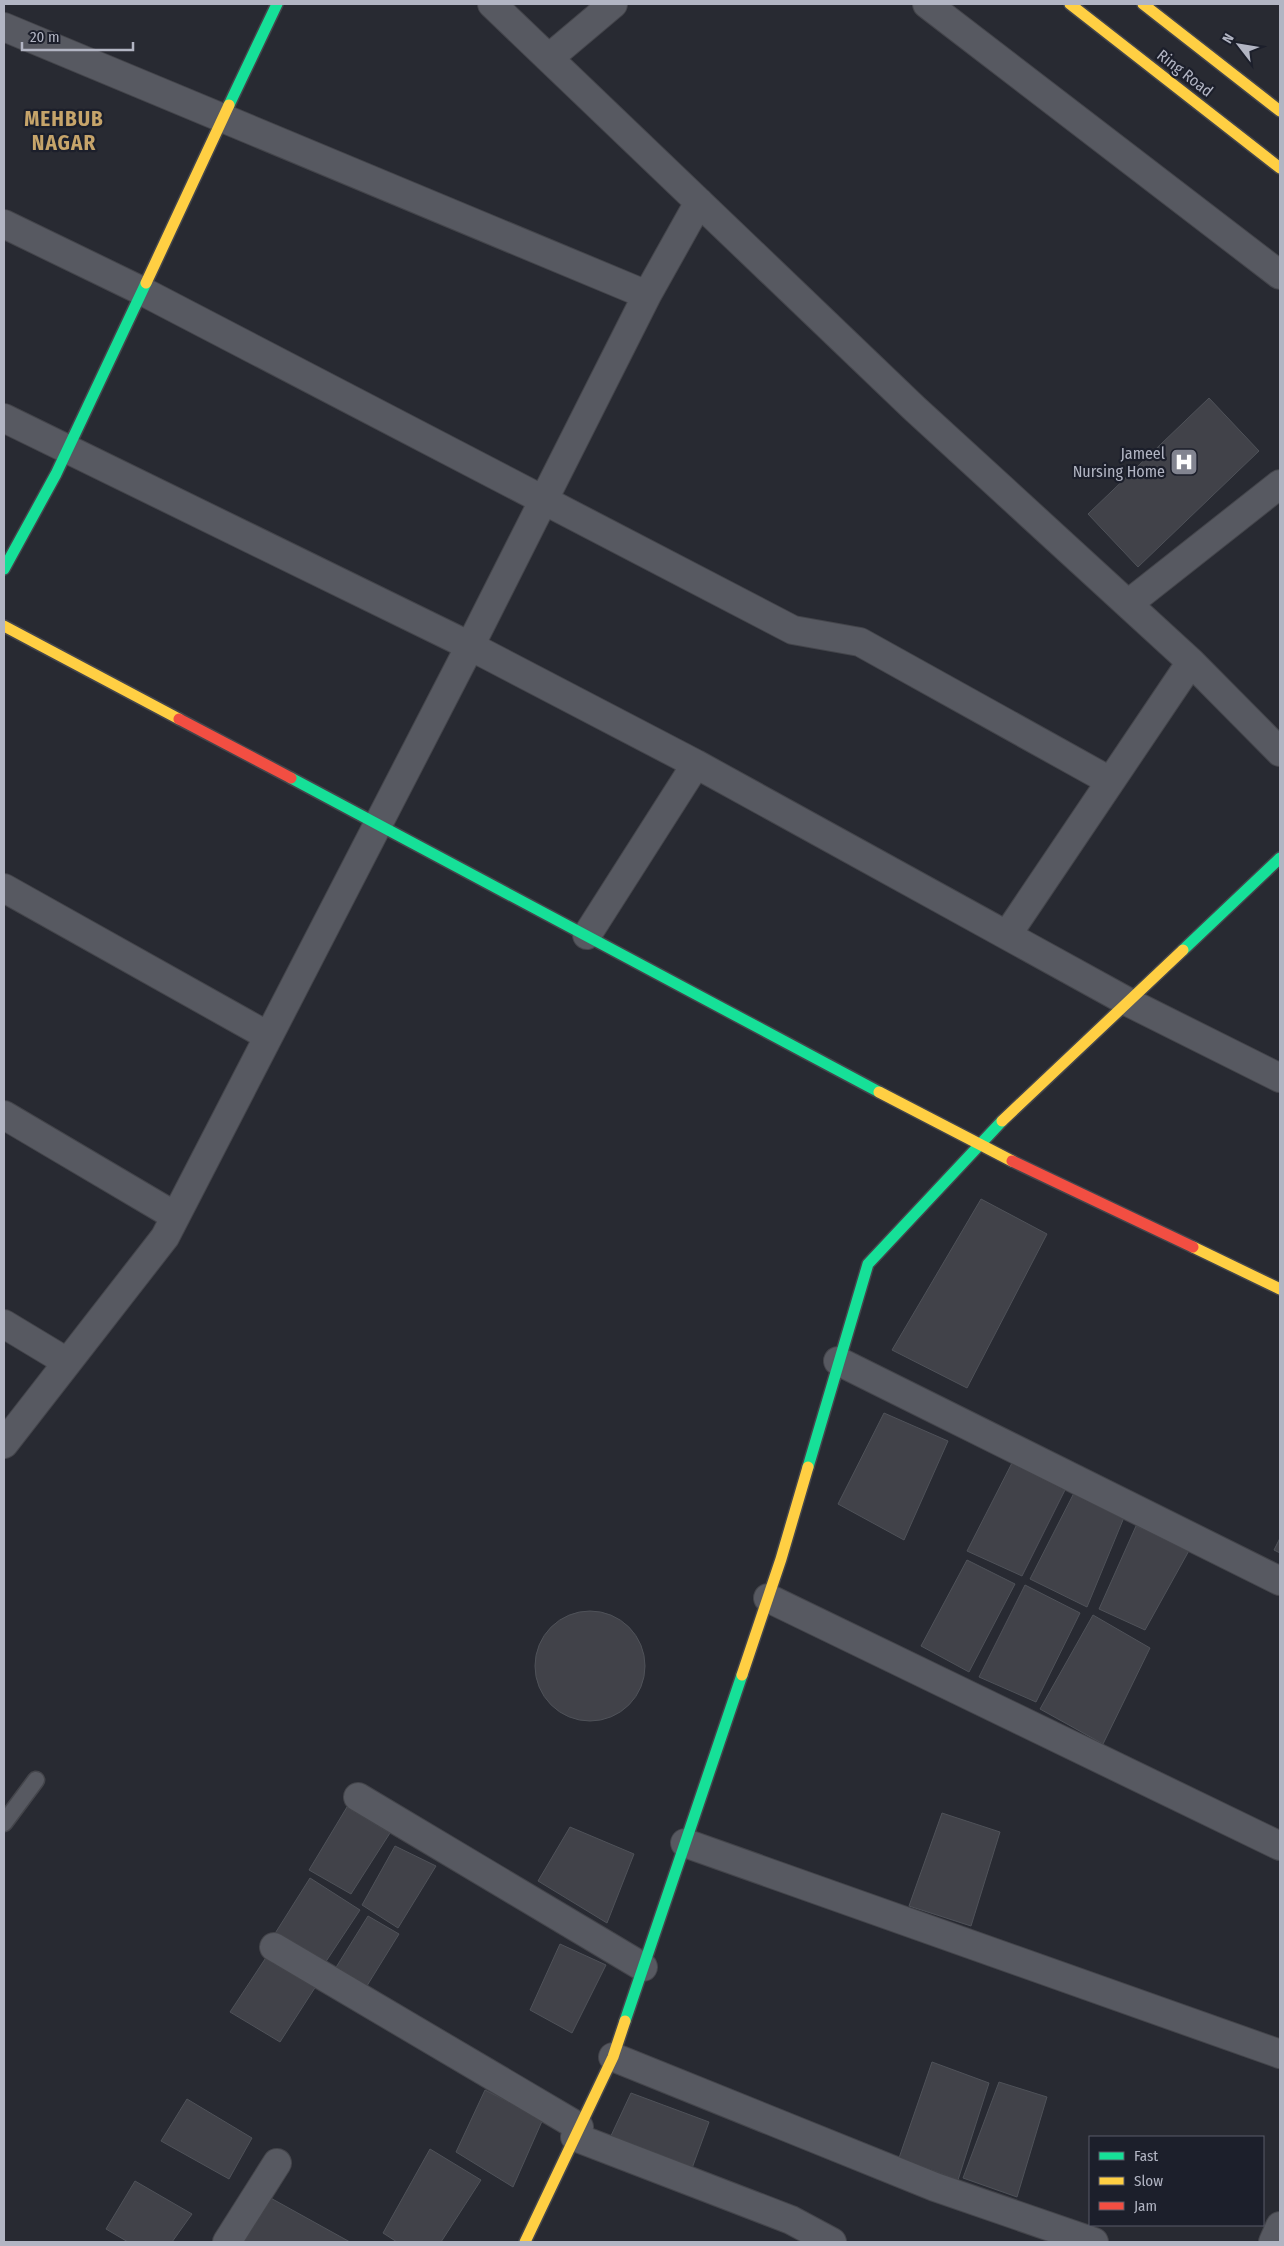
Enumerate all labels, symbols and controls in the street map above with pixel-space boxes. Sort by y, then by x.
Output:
scale bar [22,20,134,52]
north arrow [1214,20,1264,70]
text: 20 m [30,28,60,46]
text: N [1219,31,1238,47]
street label: Ring Road [1153,45,1217,101]
district label: MEHBUB NAGAR [24,106,104,156]
place label: Jameel Nursing Home [1073,444,1165,481]
hospital icon: Jameel Nursing Home [1169,447,1199,477]
legend [1089,2136,1264,2226]
text: Fast [1134,2147,1158,2165]
text: Slow [1134,2172,1163,2190]
text: Jam [1134,2197,1157,2215]

